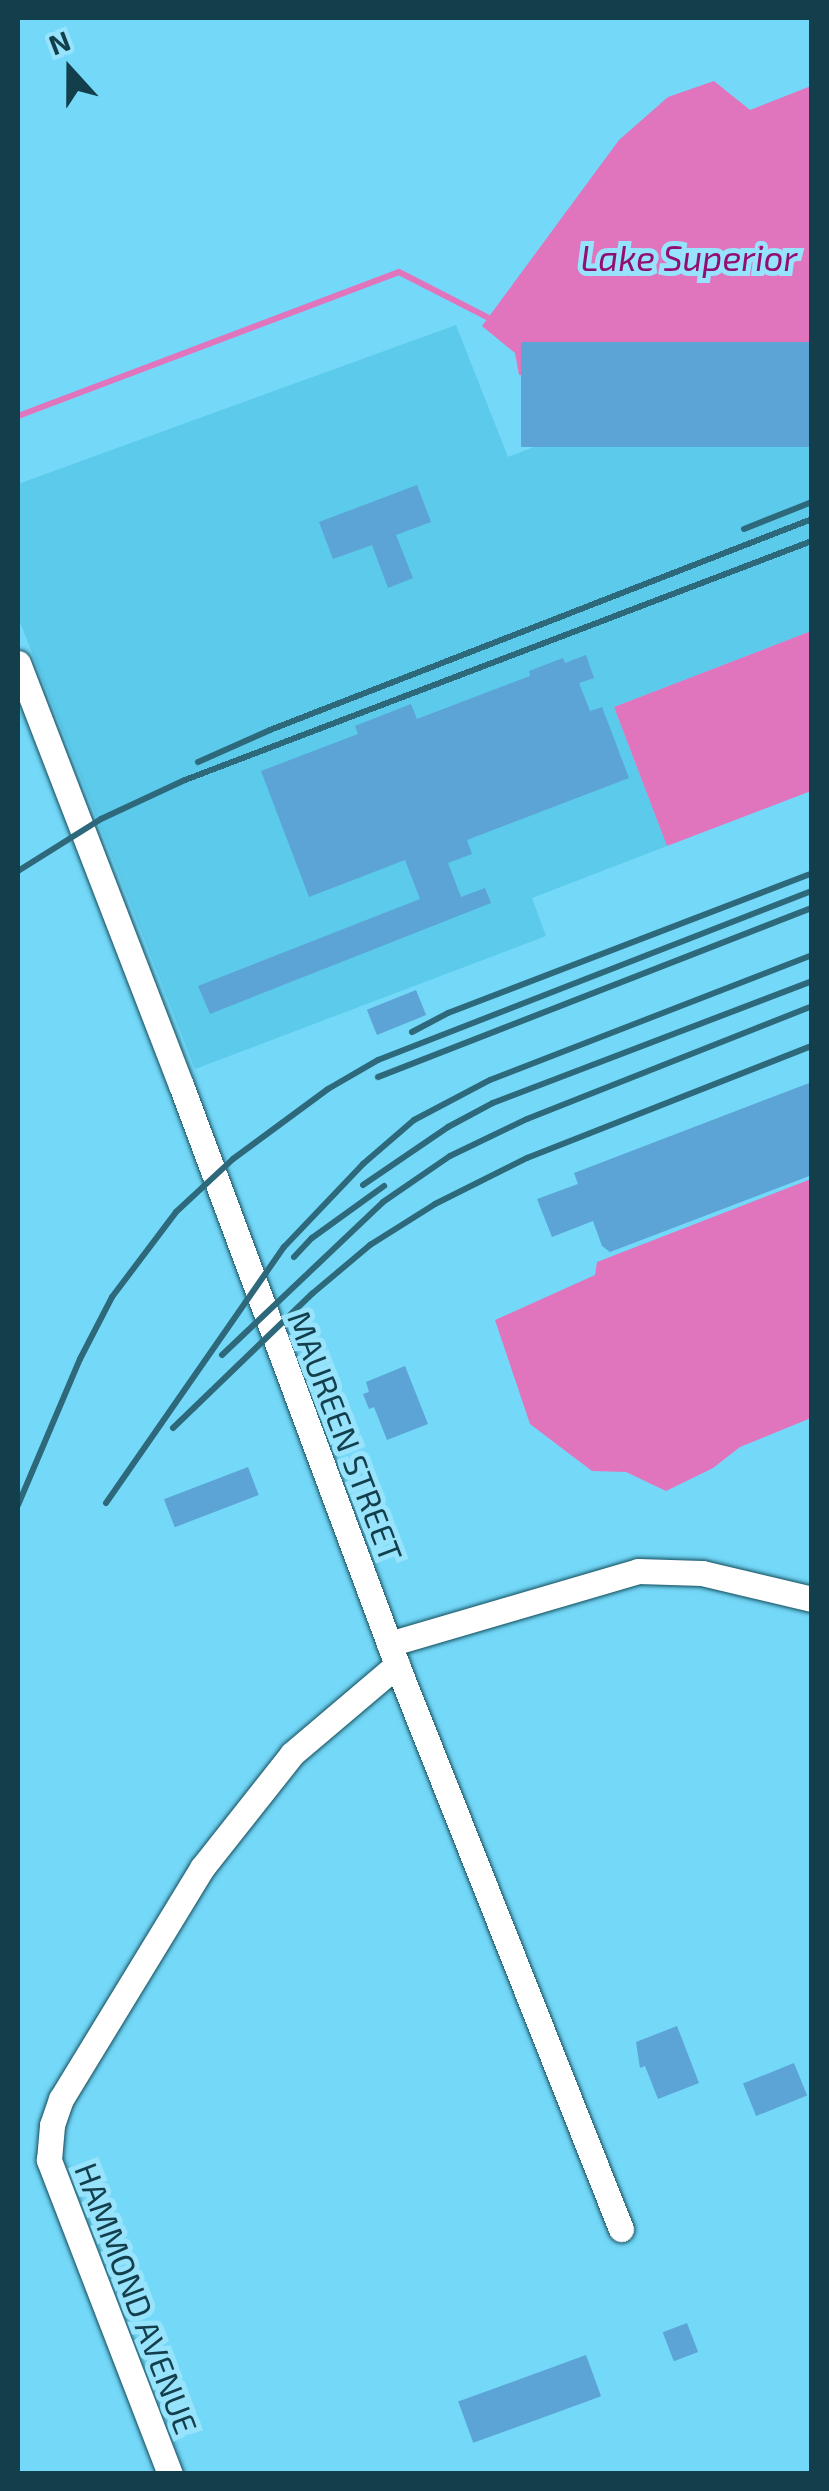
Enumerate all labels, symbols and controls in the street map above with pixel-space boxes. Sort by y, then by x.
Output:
north arrow [20,20,120,120]
text: N [44,22,75,61]
water label: Lake Superior [581,236,797,278]
street label: MAUREEN STREET [281,1305,411,1567]
street label: HAMMOND AVENUE [68,2157,206,2439]

